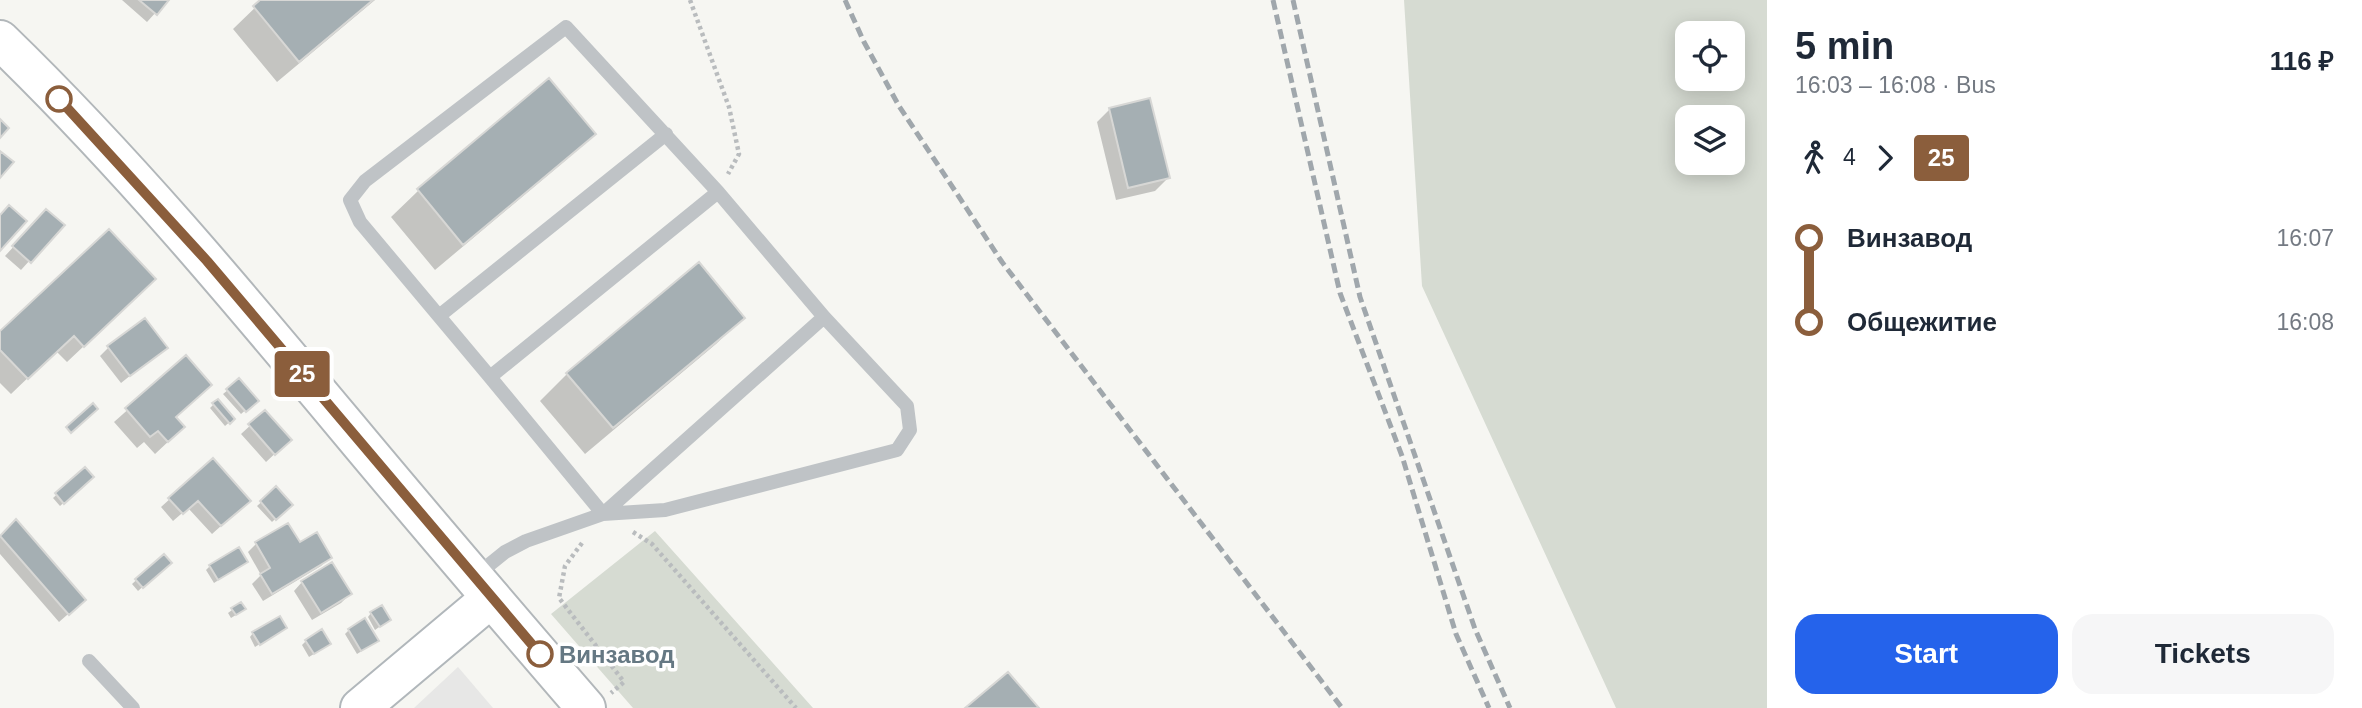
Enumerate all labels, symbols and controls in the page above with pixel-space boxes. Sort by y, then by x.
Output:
map controls [1675,21,1745,175]
button: locate [1675,21,1745,91]
text: 5 min [1795,25,1894,67]
text: 116 ₽ [2270,46,2334,76]
text: 16:03 – 16:08 · Bus [1795,72,1996,98]
unlabelled marker [46,86,72,112]
button: layers [1675,105,1745,175]
icon: walk [1795,139,1833,177]
icon: forward [1866,139,1904,177]
text: 4 [1843,144,1856,170]
text: 25 [1928,144,1955,171]
text: Винзавод [1847,223,1972,253]
text: 16:07 [2276,225,2334,251]
text: Общежитие [1847,307,1997,337]
text: 16:08 [2276,309,2334,335]
line badge: 25 [270,351,334,397]
text: 25 [289,360,315,387]
button: Start [1795,614,2058,694]
button: Tickets [2072,614,2334,694]
marker: Винзавод [527,641,553,667]
place label: Винзавод [559,641,675,668]

